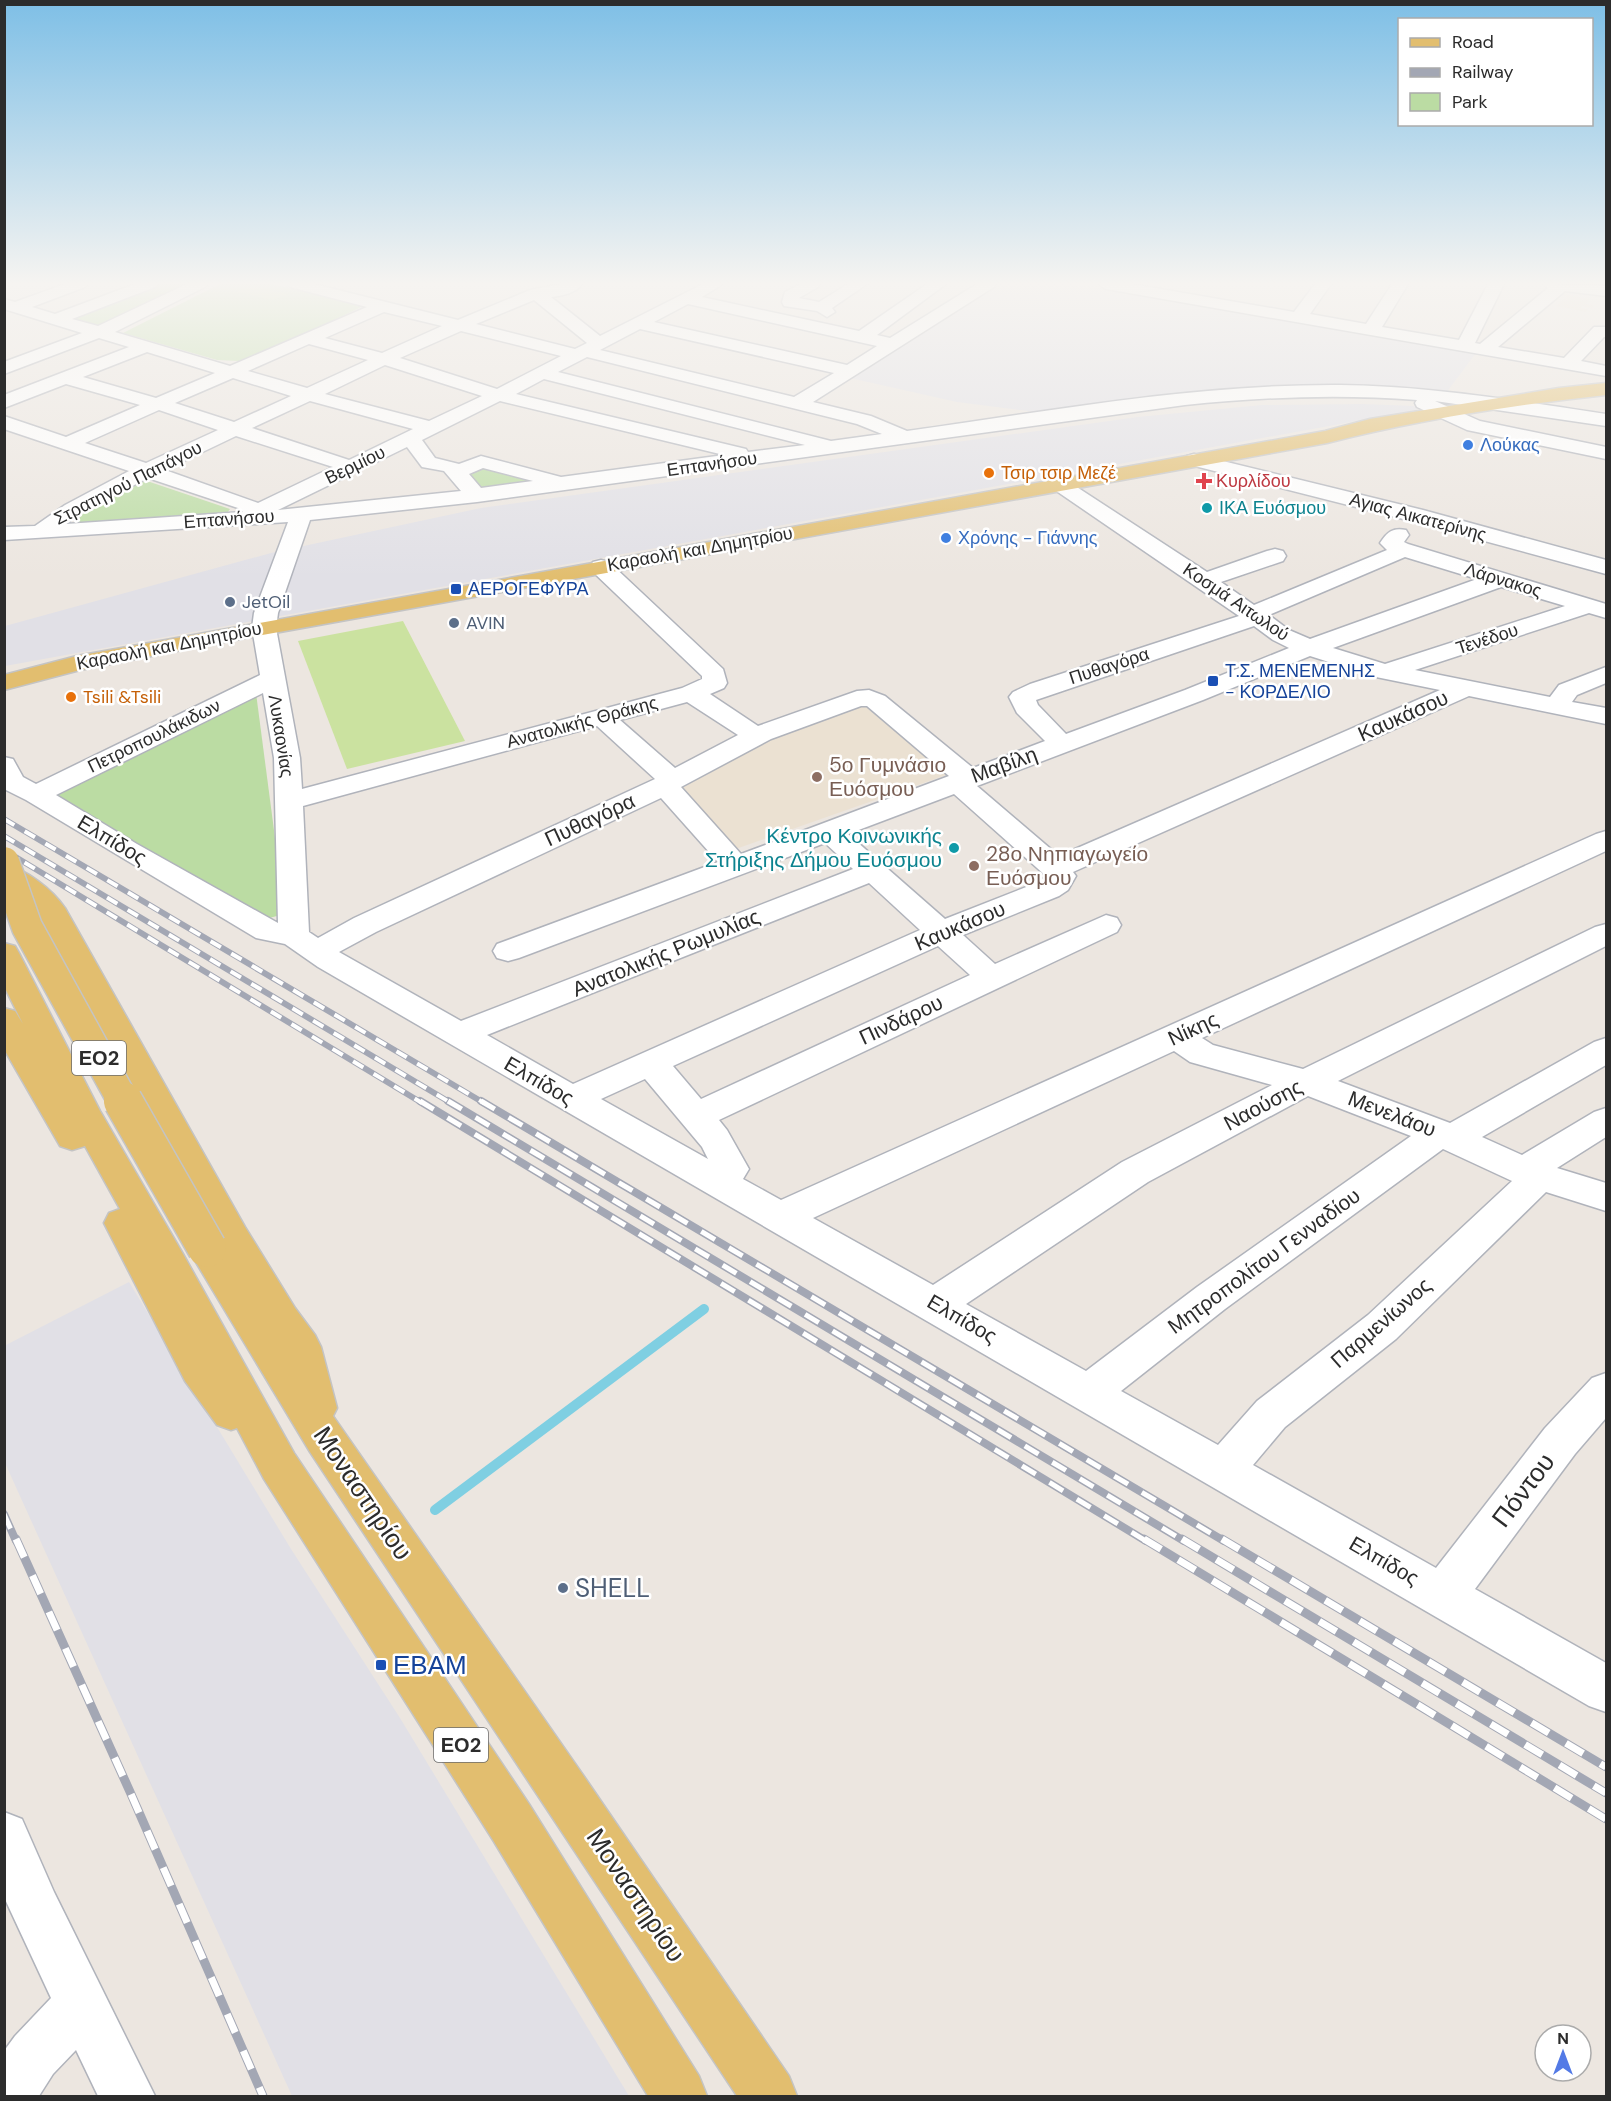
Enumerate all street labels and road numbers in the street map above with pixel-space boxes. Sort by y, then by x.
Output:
street label: Στρατηγού Παπάγου [50,435,206,531]
street label: Βερμίου [321,440,389,490]
street label: Επτανήσου [665,446,759,482]
street label: Αγιας Αικατερίνης [1347,487,1489,547]
street label: Επτανήσου [183,504,275,534]
street label: Καραολή και Δημητρίου [605,521,795,577]
street label: Κοσμά Αιτωλού [1178,557,1294,647]
street label: Λάρνακος [1461,557,1545,603]
street label: Καραολή και Δημητρίου [74,616,264,676]
street label: Τενέδου [1453,618,1521,660]
street label: Πυθαγόρα [1066,642,1152,690]
street label: Καυκάσου [1354,684,1452,748]
street label: Ανατολικής Θράκης [504,690,660,754]
street label: Πετροπουλάκιδων [84,693,224,779]
street label: Λυκαονίας [263,693,299,779]
street label: Μαβίλη [967,740,1041,790]
street label: Πυθαγόρα [540,787,640,853]
street label: Ελπίδος [72,808,152,872]
street label: Καυκάσου [910,894,1010,958]
street label: Ανατολικής Ρωμυλίας [568,903,764,1003]
street label: Πινδάρου [855,988,947,1052]
street label: Νίκης [1163,1005,1223,1053]
road number: ΕΟ2 [72,1041,126,1075]
street label: Ελπίδος [499,1050,579,1112]
street label: Ναούσης [1219,1073,1307,1137]
street label: Μενελάου [1344,1084,1440,1144]
street label: Μητροπολίτου Γενναδίου [1162,1182,1366,1340]
street label: Παρμενίωνος [1325,1272,1437,1374]
street label: Ελπίδος [922,1288,1002,1350]
street label: Μοναστηρίου [306,1420,420,1566]
street label: Πόντου [1484,1446,1562,1534]
street label: Ελπίδος [1344,1530,1424,1592]
road number: ΕΟ2 [434,1728,488,1762]
street label: Μοναστηρίου [579,1822,693,1968]

